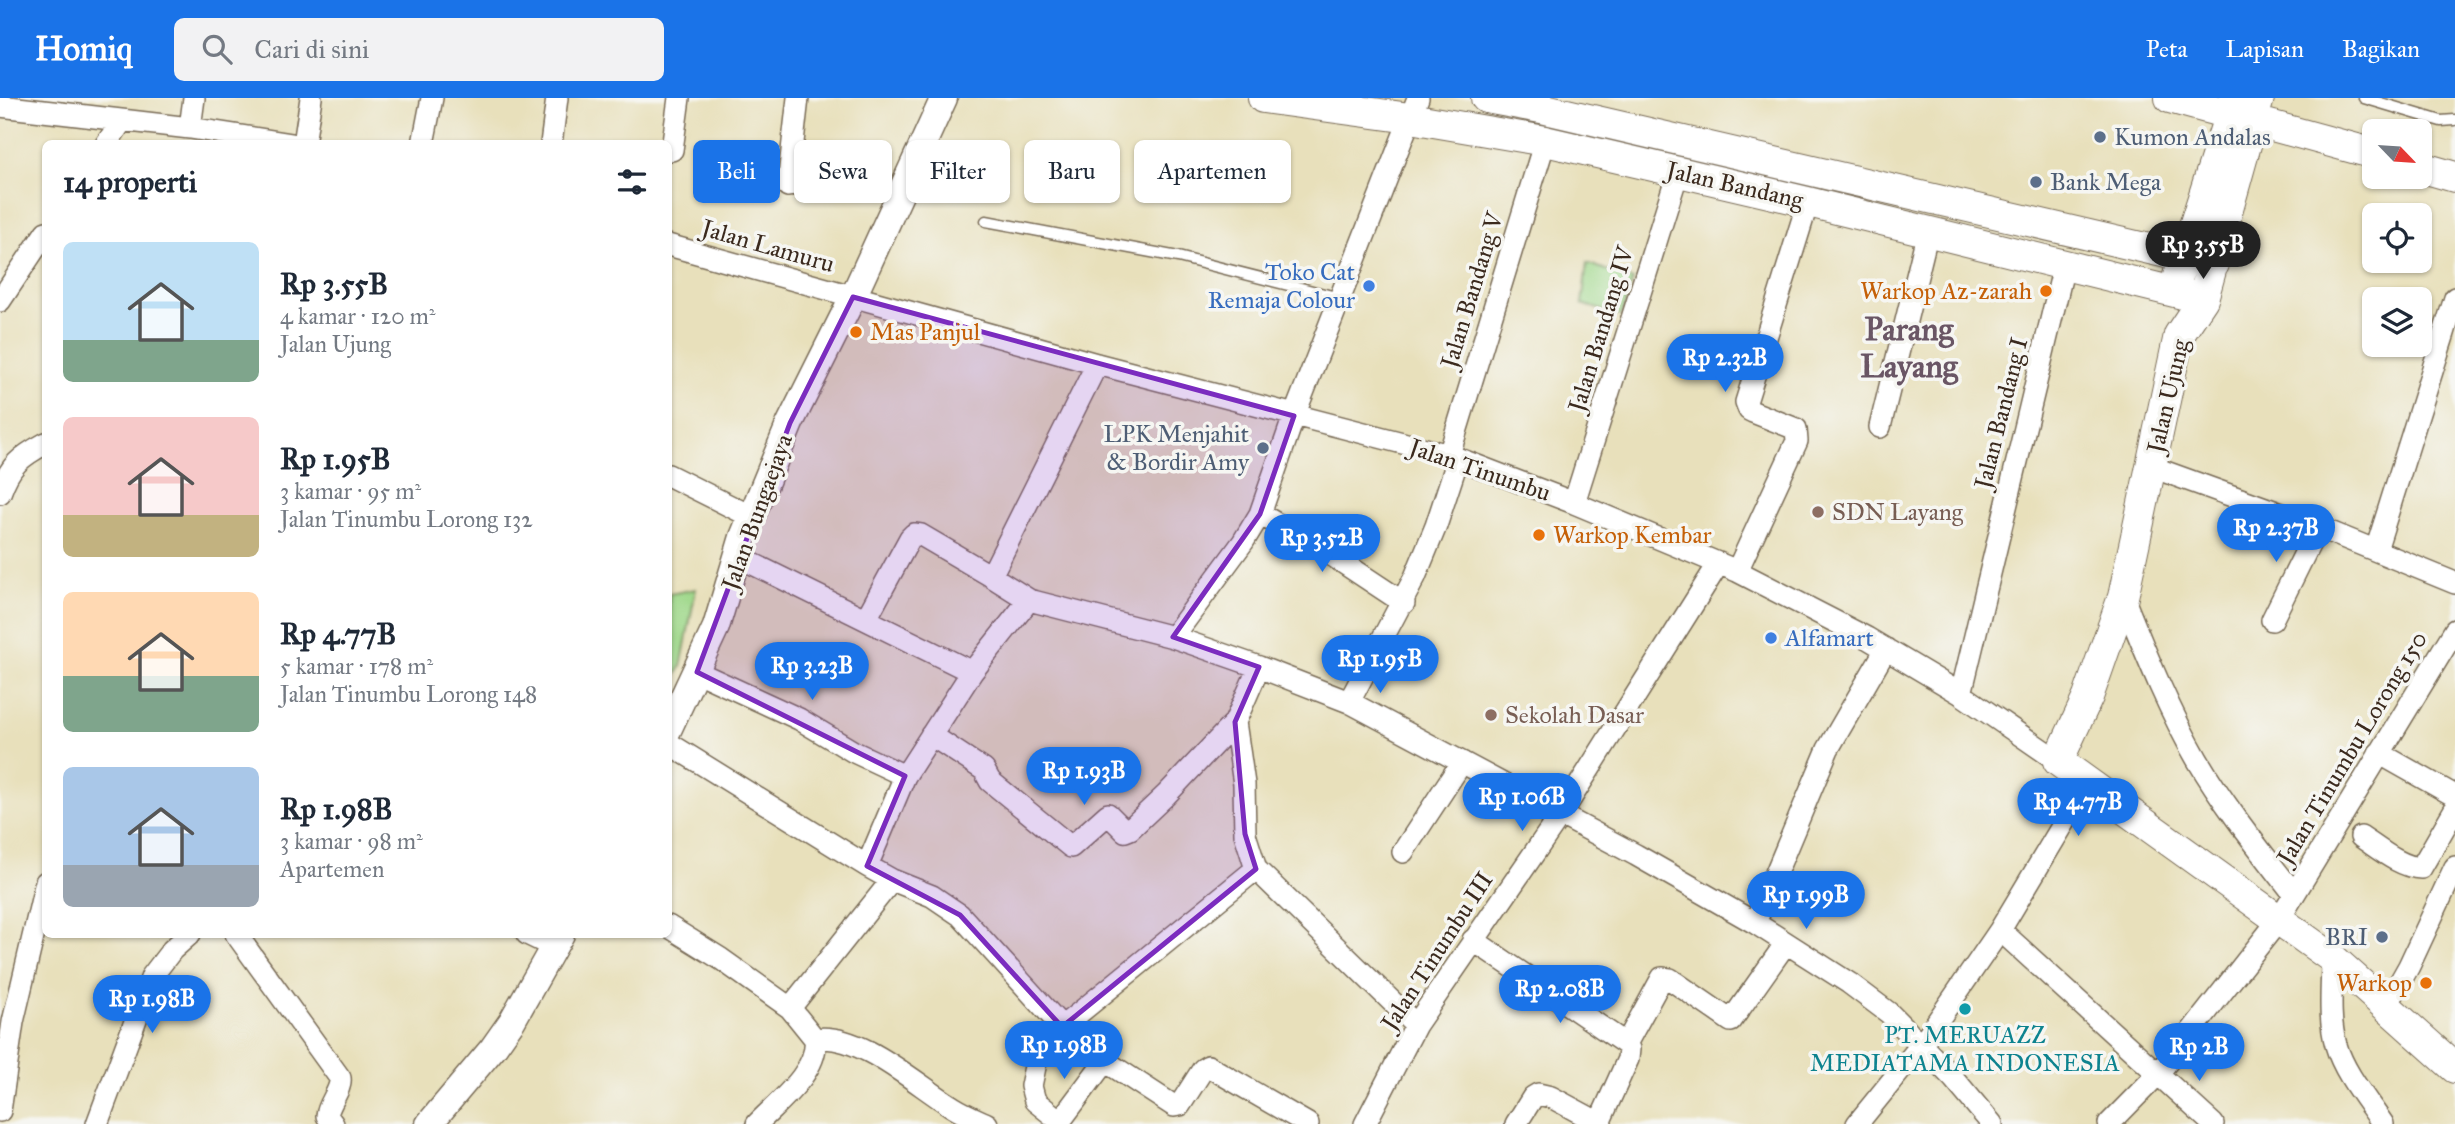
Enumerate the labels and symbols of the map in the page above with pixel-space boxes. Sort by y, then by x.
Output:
north arrow [2362,119,2432,189]
place label: Kumon Andalas [2114,122,2271,152]
marker: Kumon Andalas [2092,129,2108,145]
street label: Jalan Bandang [1661,154,1807,215]
place label: Bank Mega [2050,167,2162,197]
marker: Bank Mega [2028,174,2044,190]
street label: Jalan Bandang V [1433,207,1510,374]
street label: Jalan Lamuru [695,212,838,279]
pin: Rp 3.55B [2131,222,2275,281]
street label: Jalan Bandang IV [1561,241,1641,418]
place label: Toko Cat Remaja Colour [1208,257,1356,315]
place label: Warkop Az-zarah [1860,276,2032,306]
marker: Toko Cat Remaja Colour [1361,278,1377,294]
marker: Warkop Az-zarah [2038,283,2054,299]
district label: Parang Layang [1860,310,1959,386]
place label: Mas Panjul [870,317,981,347]
marker: Mas Panjul [848,324,864,340]
pin: Rp 2.32B [1653,334,1797,394]
street label: Jalan Bandang I [1967,334,2034,495]
street label: Jalan Ujung [2140,335,2196,459]
place label: LPK Menjahit & Bordir Amy [1104,419,1250,477]
street label: Jalan Bungaejaya [714,429,799,597]
street label: Jalan Tinumbu [1403,431,1555,508]
marker: LPK Menjahit & Bordir Amy [1255,440,1271,456]
place label: SDN Layang [1832,497,1964,527]
marker: SDN Layang [1810,504,1826,520]
pin: Rp 2.37B [2204,504,2348,564]
pin: Rp 3.52B [1250,514,1394,574]
place label: Warkop Kembar [1553,520,1712,550]
marker: Warkop Kembar [1531,527,1547,543]
place label: Alfamart [1784,623,1874,653]
street label: Jalan Tinumbu Lorong 150 [2269,626,2434,873]
marker: Alfamart [1763,630,1779,646]
pin: Rp 1.95B [1308,636,1452,695]
pin: Rp 3.23B [740,642,884,702]
place label: Sekolah Dasar [1505,700,1644,730]
marker: Sekolah Dasar [1483,707,1499,723]
pin: Rp 1.93B [1012,748,1156,807]
pin: Rp 1.06B [1450,774,1594,833]
pin: Rp 4.77B [2006,778,2150,838]
street label: Jalan Tinumbu III [1373,866,1499,1039]
pin: Rp 1.99B [1734,872,1878,931]
place label: BRI [2325,922,2368,952]
marker: BRI [2374,929,2390,945]
pin: Rp 2.08B [1488,965,1632,1025]
place label: Warkop [2336,968,2412,998]
marker: Warkop [2418,975,2434,991]
pin: Rp 1.98B [80,976,224,1035]
marker: PT. MERUAZZ MEDIATAMA INDONESIA [1957,1001,1973,1017]
place label: PT. MERUAZZ MEDIATAMA INDONESIA [1810,1020,2120,1078]
pin: Rp 1.98B [992,1021,1136,1081]
pin: Rp 2B [2150,1024,2248,1083]

